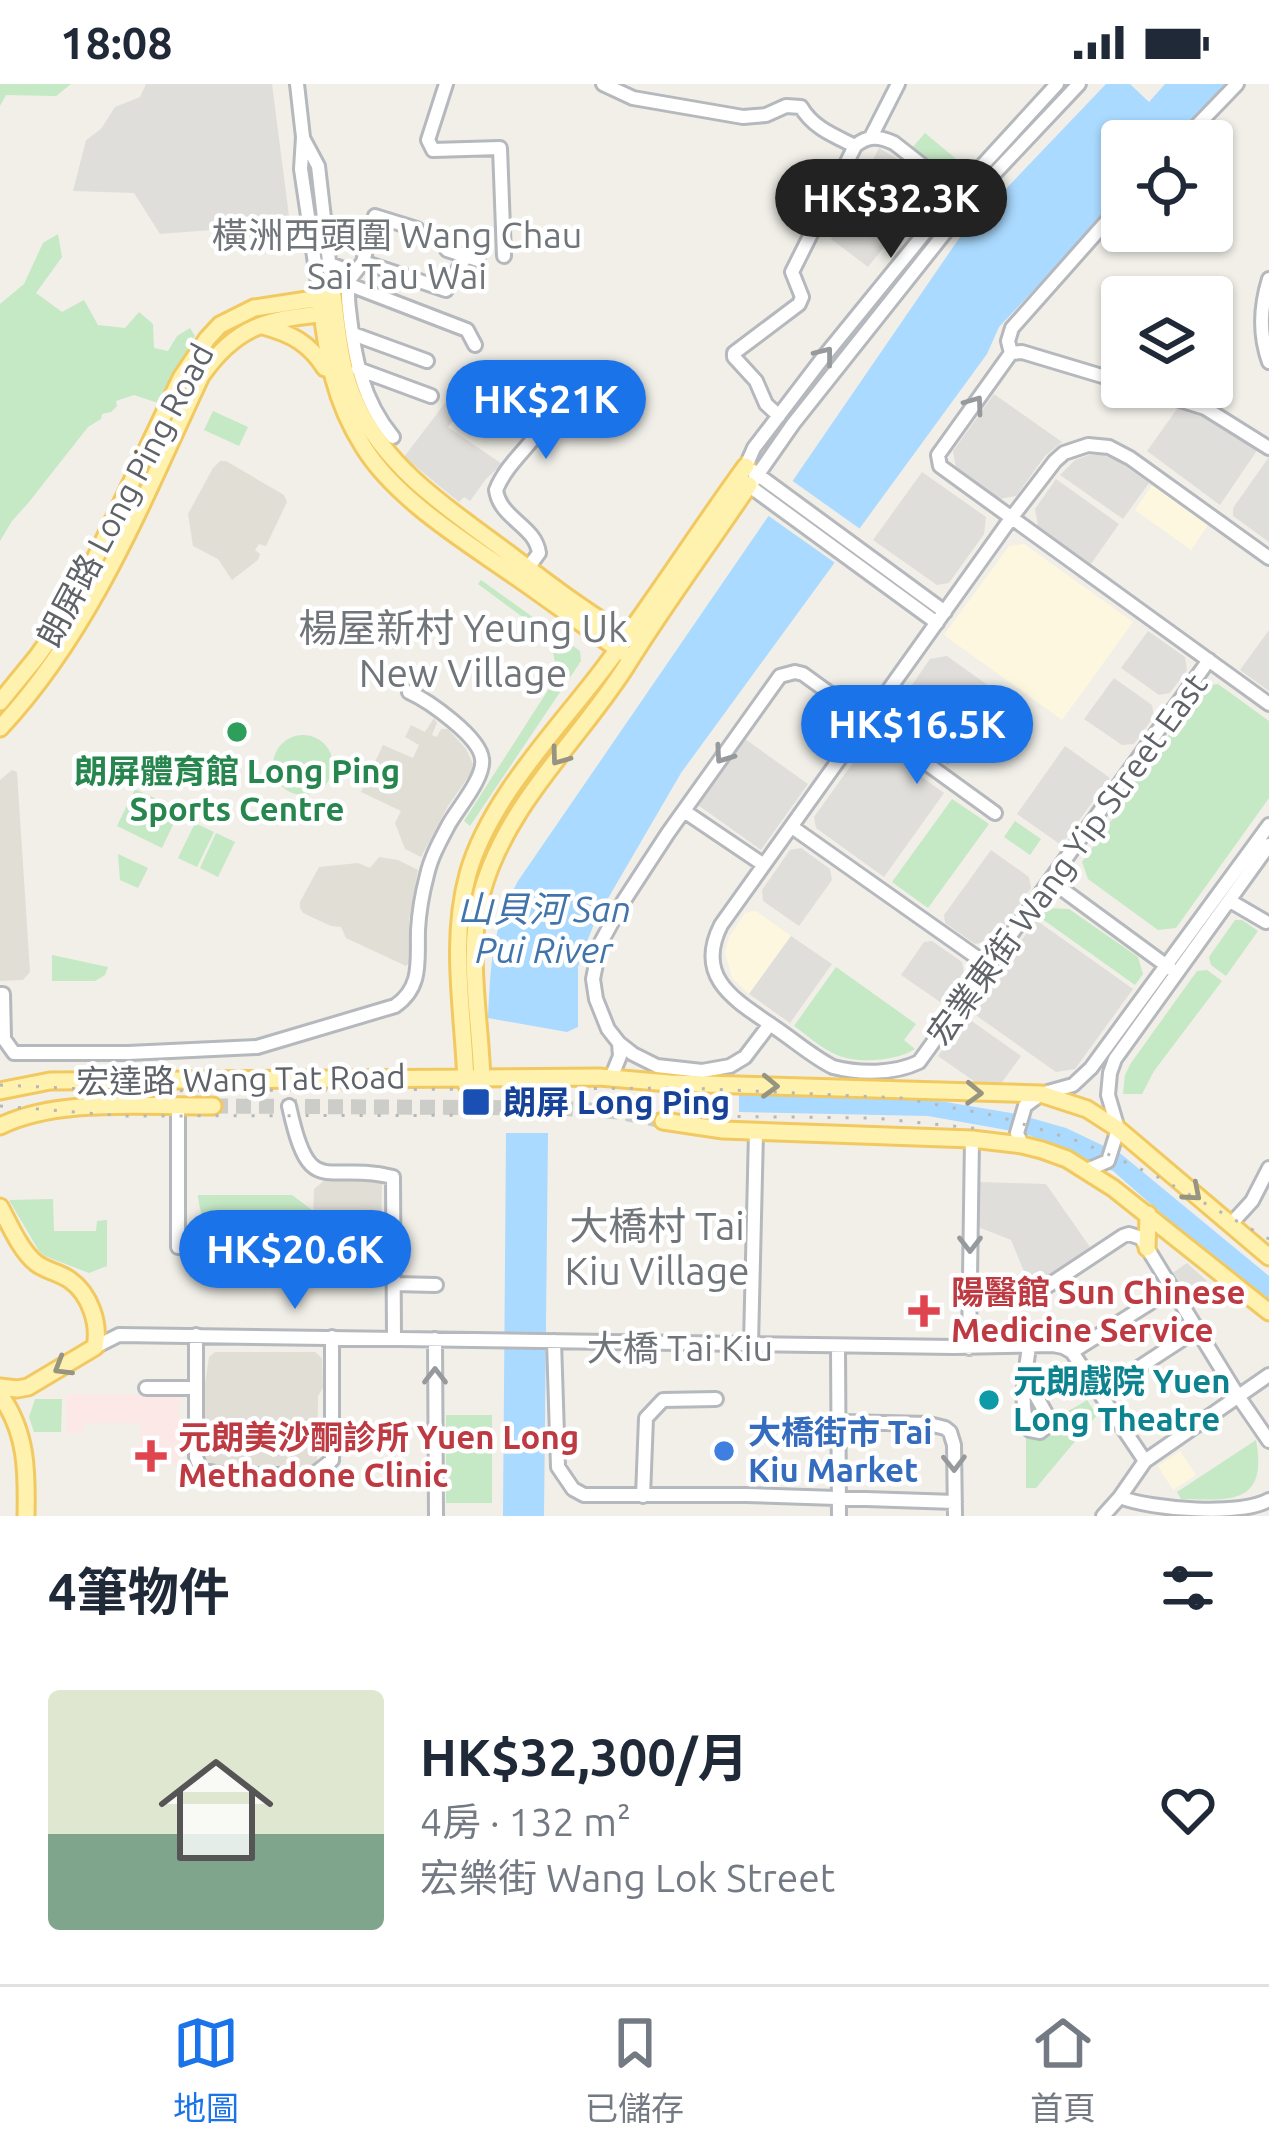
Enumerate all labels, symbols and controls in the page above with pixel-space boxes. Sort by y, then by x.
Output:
text: 18:08 [60,17,173,68]
map controls [1101,120,1233,408]
button: locate [1101,120,1233,252]
pin: HK$32.3K [767,159,1015,261]
text: HK$32.3K [802,176,980,219]
district label: 橫洲西頭圍 Wang Chau Sai Tau Wai [212,214,582,296]
button: layers [1101,276,1233,408]
street label: 朗屏路 Long Ping Road [29,337,220,652]
one-way arrow [811,347,832,369]
pin: HK$21K [448,360,644,462]
text: HK$21K [473,377,619,420]
one-way arrow [961,395,983,417]
district label: 楊屋新村 Yeung Uk New Village [298,606,628,694]
street label: 宏業東街 Wang Yip Street East [920,666,1214,1051]
pin: HK$16.5K [793,685,1041,787]
text: HK$16.5K [828,702,1006,745]
marker: 朗屏體育館 Long Ping Sports Centre [224,719,250,745]
one-way arrow [715,742,737,764]
one-way arrow [551,744,573,765]
place label: 朗屏體育館 Long Ping Sports Centre [74,752,400,827]
water label: 山貝河 San Pui River [457,888,631,970]
street label: 宏達路 Wang Tat Road [76,1057,406,1100]
one-way arrow [761,1073,780,1099]
one-way arrow [965,1080,984,1106]
place label: 朗屏 Long Ping [503,1083,730,1120]
marker: 朗屏 Long Ping [460,1086,492,1118]
one-way arrow [1179,1179,1201,1200]
district label: 大橋村 Tai Kiu Village [564,1204,750,1292]
pin: HK$20.6K [171,1210,419,1312]
text: HK$20.6K [206,1227,384,1270]
one-way arrow [957,1236,983,1254]
place label: 陽醫館 Sun Chinese Medicine Service [951,1273,1245,1348]
marker: 陽醫館 Sun Chinese Medicine Service [908,1295,940,1327]
district label: 大橋 Tai Kiu [587,1327,773,1368]
one-way arrow [53,1353,75,1375]
place label: 元朗戲院 Yuen Long Theatre [1013,1362,1231,1437]
one-way arrow [422,1366,448,1384]
marker: 元朗戲院 Yuen Long Theatre [976,1387,1002,1413]
place label: 大橋街市 Tai Kiu Market [748,1413,933,1488]
place label: 元朗美沙酮診所 Yuen Long Methadone Clinic [178,1418,579,1493]
marker: 大橋街市 Tai Kiu Market [711,1438,737,1464]
marker: 元朗美沙酮診所 Yuen Long Methadone Clinic [135,1440,167,1472]
one-way arrow [941,1455,967,1473]
icon: filters [1155,1555,1221,1621]
text: 4筆物件 [48,1562,230,1620]
text: HK$32,300/月 [420,1728,748,1786]
icon: home [144,1738,288,1882]
icon: heart [1155,1777,1221,1843]
text: 4房 · 132 m² [420,1800,631,1843]
text: 宏樂街 Wang Lok Street [420,1856,835,1899]
tab: 地圖 [173,2010,239,2130]
tab: 已儲存 [585,2010,684,2130]
tab: 首頁 [1030,2010,1096,2130]

